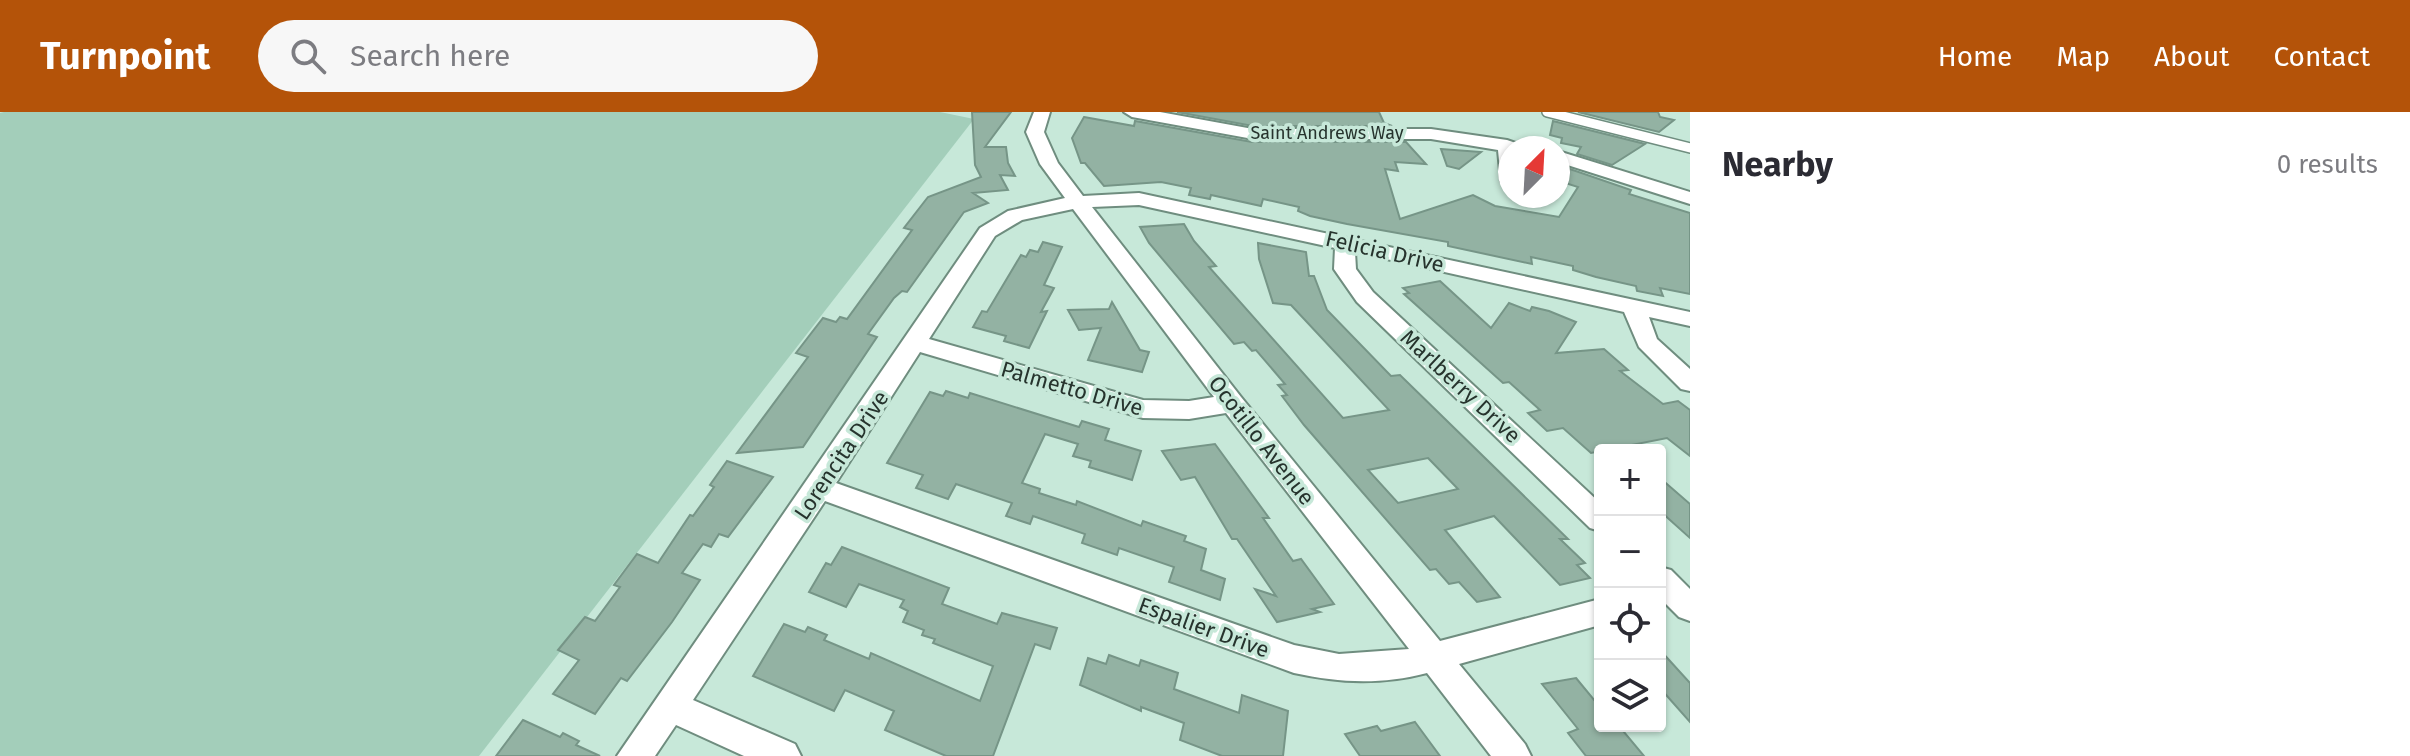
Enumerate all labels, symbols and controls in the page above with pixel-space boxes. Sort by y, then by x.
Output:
search box [258,20,818,92]
text: Turnpoint [40,33,210,79]
icon: search [286,34,330,78]
text: Search here [350,38,510,74]
text: Home [1938,40,2012,73]
text: Map [2056,40,2110,73]
text: About [2154,40,2229,73]
text: Contact [2273,40,2370,73]
street label: Saint Andrews Way [1250,122,1404,144]
north arrow [1498,136,1570,208]
text: Nearby [1722,144,1833,185]
text: 0 results [2277,149,2378,180]
street label: Felicia Drive [1323,225,1447,278]
street label: Marlberry Drive [1395,324,1526,449]
street label: Palmetto Drive [998,355,1146,422]
street label: Ocotillo Avenue [1203,370,1321,510]
street label: Lorencita Drive [788,386,895,525]
map controls [1594,444,1666,732]
button: + [1594,444,1666,516]
button: − [1594,516,1666,588]
button: locate [1594,588,1666,660]
street label: Espalier Drive [1135,591,1273,664]
button: layers [1594,660,1666,732]

